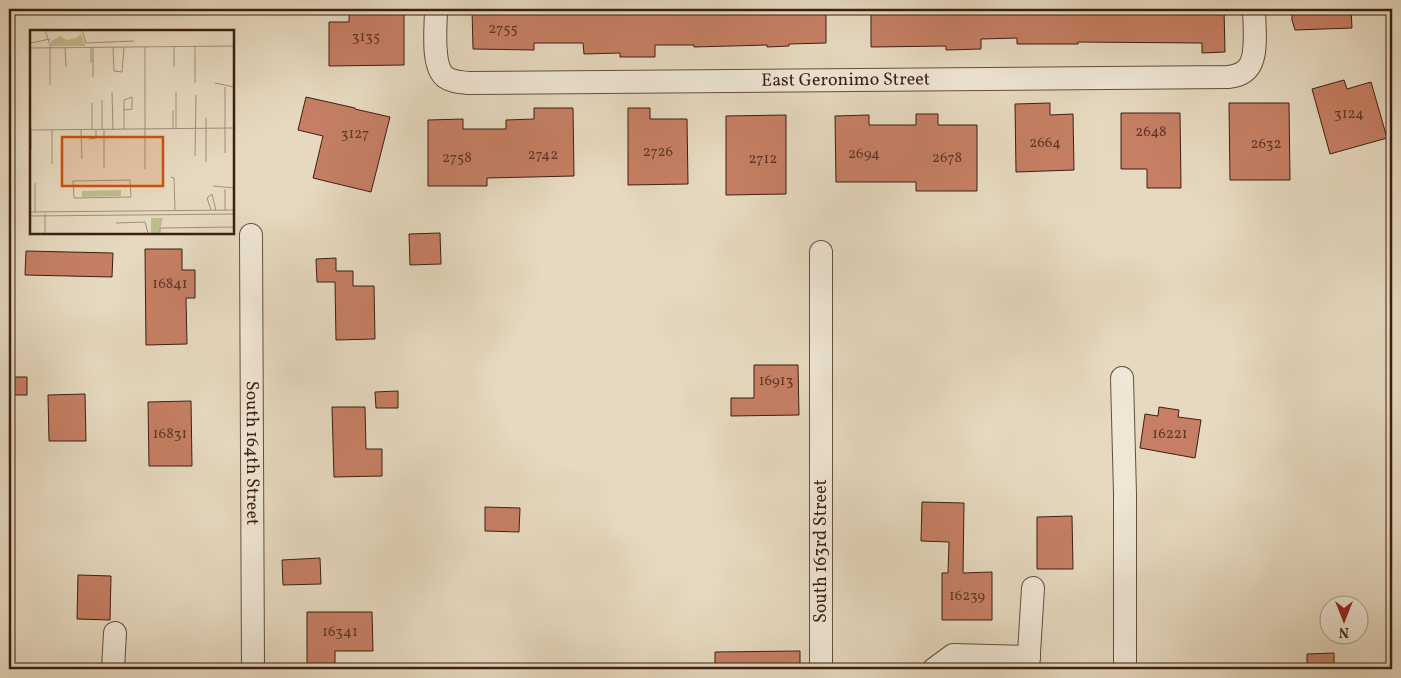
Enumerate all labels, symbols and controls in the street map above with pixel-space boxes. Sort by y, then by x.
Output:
house number: 2755 [488,19,518,40]
house number: 3135 [352,27,380,48]
inset map [30,30,234,234]
street label: East Geronimo Street [761,67,930,93]
house number: 3124 [1334,104,1364,125]
house number: 2648 [1135,122,1167,143]
house number: 3127 [341,124,369,145]
house number: 2664 [1029,133,1061,154]
house number: 2632 [1250,134,1282,155]
house number: 2726 [643,142,673,163]
house number: 2694 [848,144,880,165]
house number: 2742 [528,145,558,166]
house number: 2758 [442,148,472,169]
house number: 2678 [932,148,962,169]
house number: 2712 [749,149,777,170]
house number: 16841 [152,274,188,295]
house number: 16913 [759,371,793,392]
street label: South 164th Street [239,381,265,525]
house number: 16831 [153,424,187,445]
house number: 16221 [1152,424,1188,445]
street label: South 163rd Street [809,479,834,623]
house number: 16239 [949,586,985,607]
north arrow [1318,596,1368,646]
house number: 16341 [322,622,358,643]
text: N [1339,622,1349,641]

